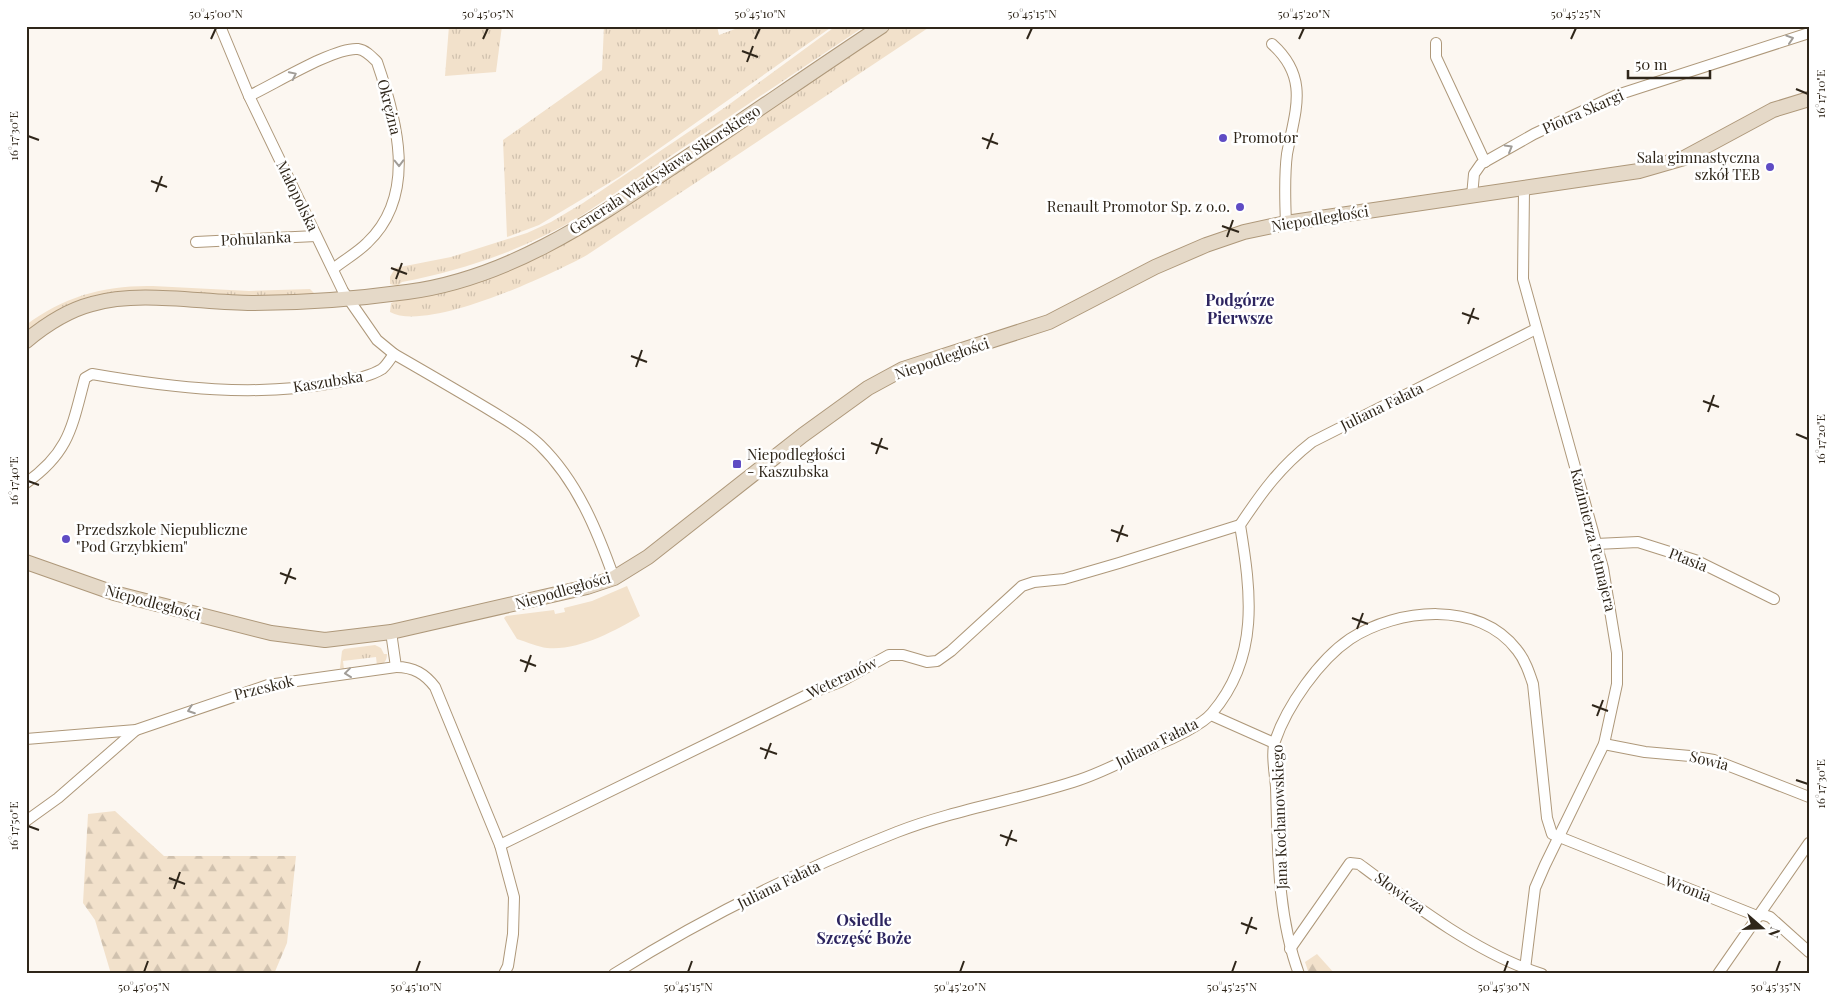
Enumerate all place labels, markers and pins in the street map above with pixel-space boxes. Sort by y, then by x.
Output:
place label: Promotor [1233,127,1298,147]
marker: Promotor [1217,132,1229,144]
place label: Sala gimnastyczna szkół TEB [1637,147,1761,184]
marker: Sala gimnastyczna szkół TEB [1764,161,1776,173]
place label: Renault Promotor Sp. z o.o. [1047,196,1230,216]
marker: Renault Promotor Sp. z o.o. [1234,201,1246,213]
place label: Niepodległości - Kaszubska [747,444,846,481]
marker: Niepodległości - Kaszubska [731,458,743,470]
place label: Przedszkole Niepubliczne "Pod Grzybkiem" [76,519,248,556]
marker: Przedszkole Niepubliczne "Pod Grzybkiem" [60,533,72,545]

